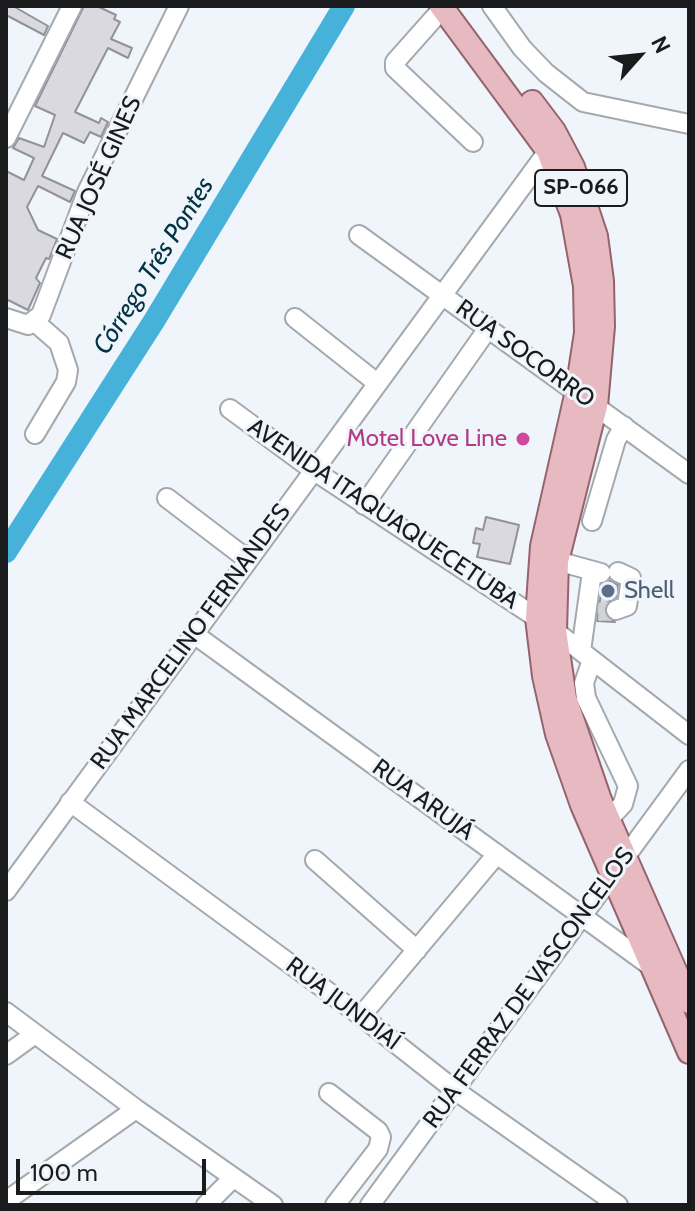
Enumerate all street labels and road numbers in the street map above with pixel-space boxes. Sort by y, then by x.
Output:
street label: RUA JOSÉ GINES [50,92,148,264]
road number: SP-066 [535,170,627,206]
street label: RUA SOCORRO [450,294,600,414]
street label: AVENIDA ITAQUAQUECETUBA [242,413,524,615]
street label: RUA MARCELINO FERNANDES [85,499,297,775]
street label: RUA ARUJÁ [366,753,480,847]
street label: RUA FERRAZ DE VASCONCELOS [417,842,641,1134]
street label: RUA JUNDIAÍ [280,951,406,1057]

